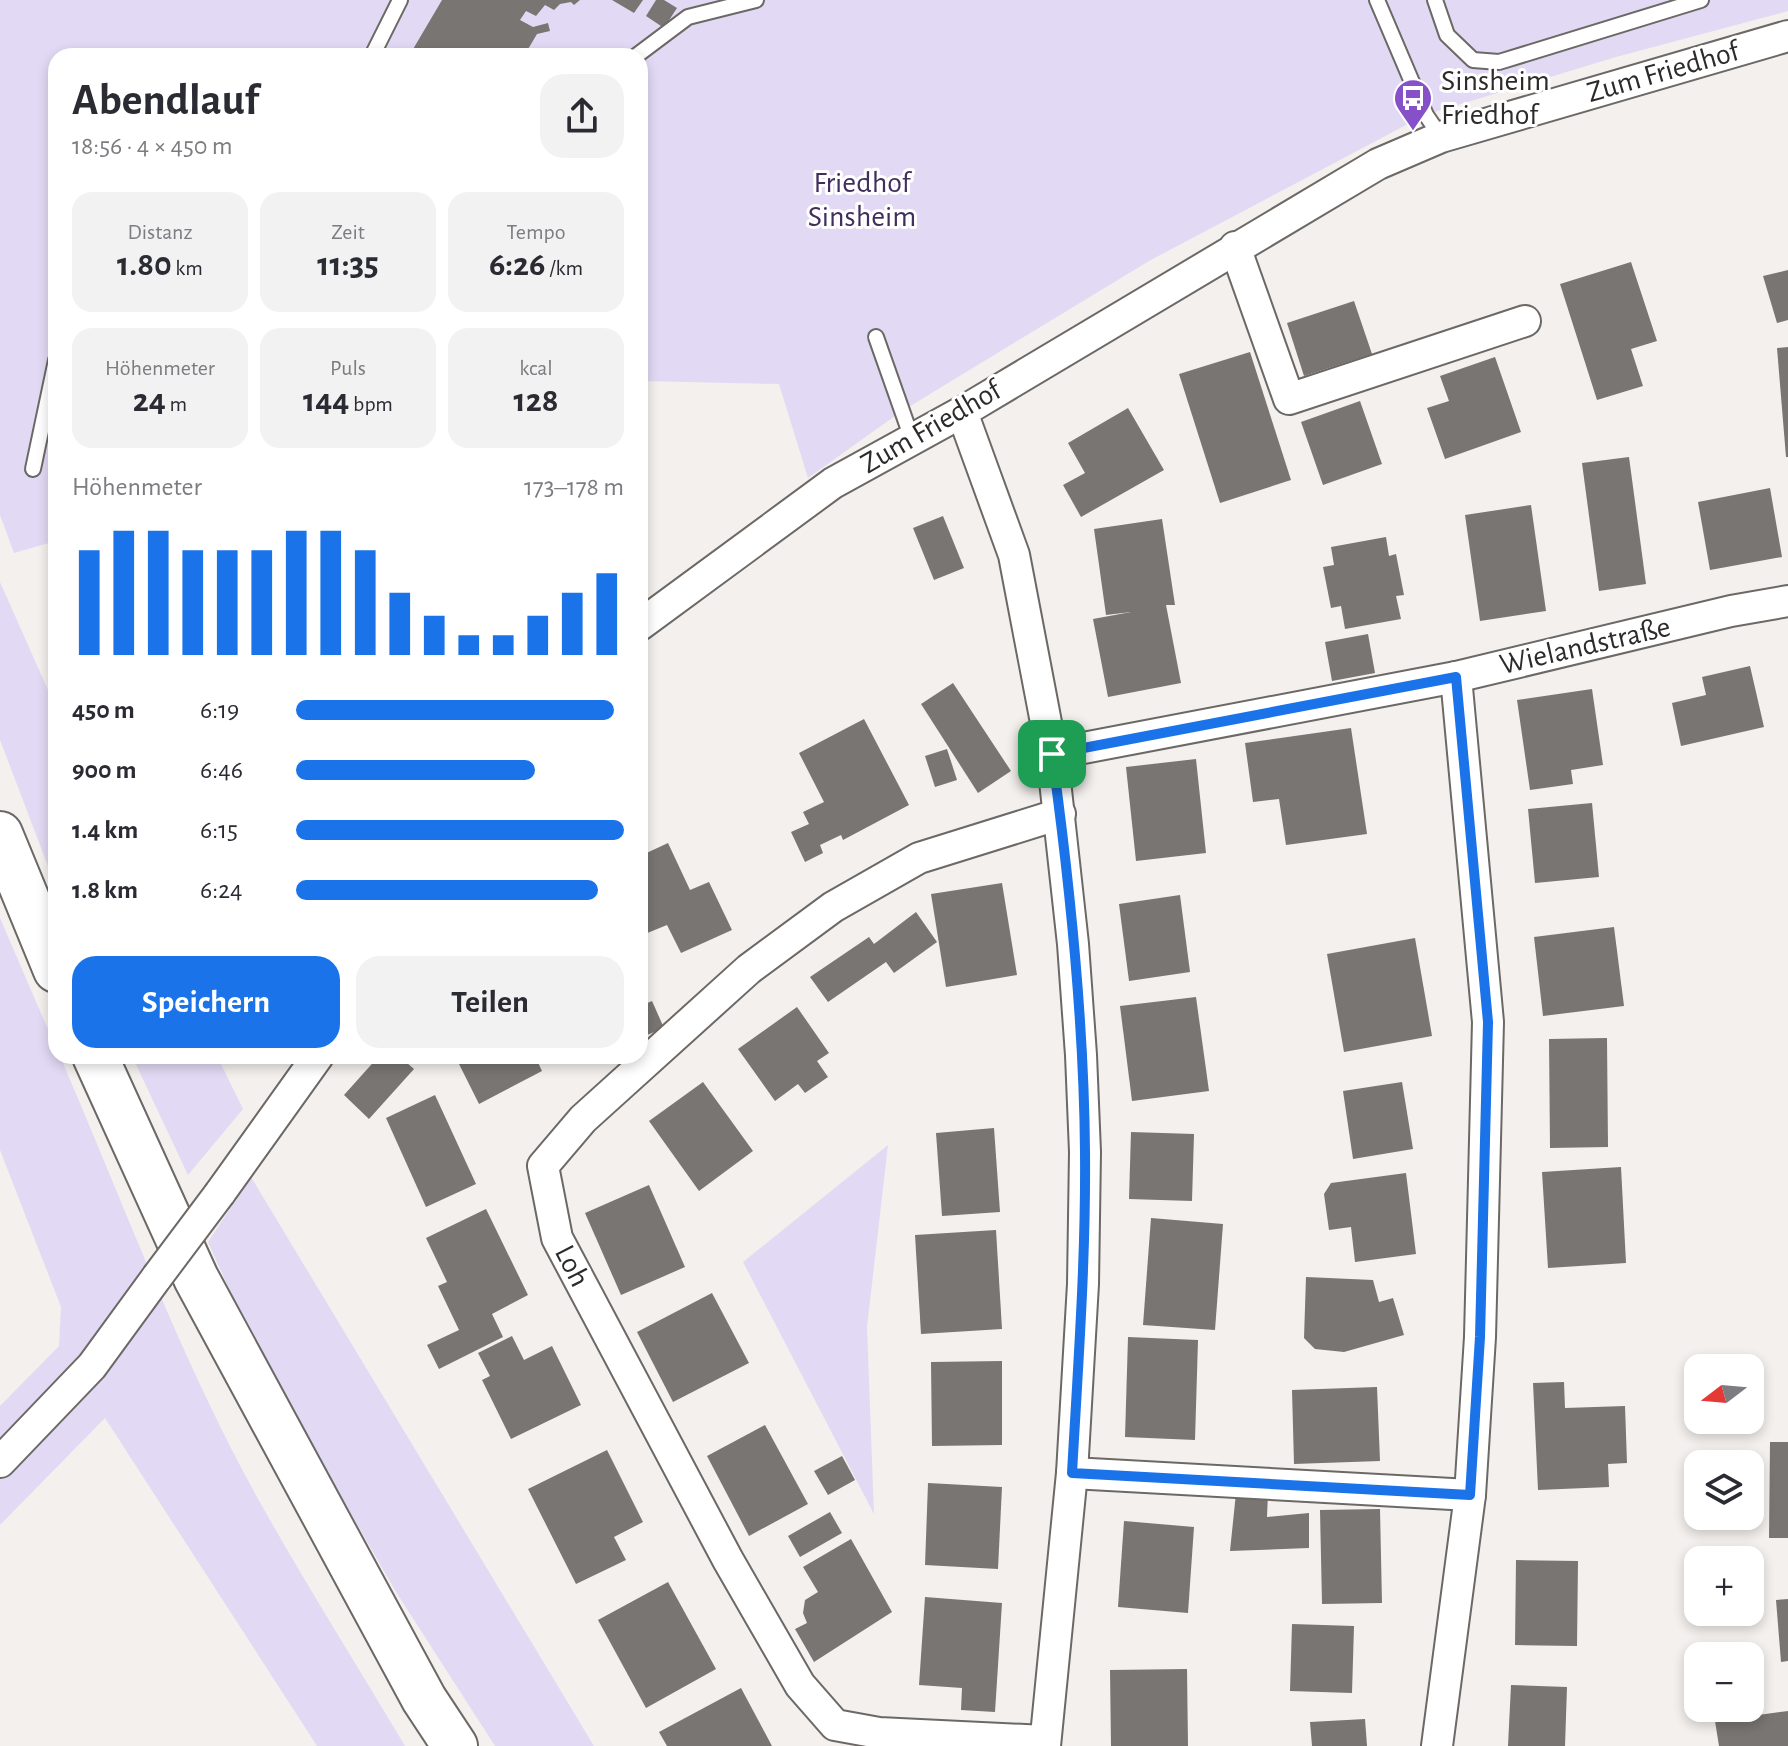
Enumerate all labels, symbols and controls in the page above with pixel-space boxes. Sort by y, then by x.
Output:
street label: Zum Friedhof [1584,36,1744,108]
place label: Sinsheim Friedhof [1441,66,1550,130]
button: share [540,74,624,158]
bus stop icon: Sinsheim Friedhof [1392,77,1434,132]
text: Abendlauf [72,79,259,123]
text: 18:56 · 4 × 450 m [72,133,233,159]
park label: Friedhof Sinsheim [808,168,916,232]
text: Distanz [127,221,193,243]
text: Zeit [331,221,365,243]
text: Tempo [506,221,566,243]
text: 1.80 [117,248,172,282]
text: 11:35 [317,248,379,282]
text: 6:26 [489,248,546,282]
text: km [172,257,203,279]
text: /km [546,257,583,279]
text: Höhenmeter [105,357,215,379]
text: Puls [330,357,366,379]
text: kcal [519,357,553,379]
street label: Zum Friedhof [856,374,1008,479]
text: 24 [133,384,166,418]
text: 144 [303,384,349,418]
text: 128 [513,384,559,418]
text: m [166,393,187,415]
text: bpm [349,393,393,415]
text: Höhenmeter [72,474,202,500]
text: 173–178 m [524,474,624,500]
street label: Wielandstraße [1497,612,1673,680]
text: 450 m [72,697,135,723]
text: 6:19 [200,697,239,723]
pin [1018,720,1086,788]
icon: arrive [1030,732,1074,776]
text: 900 m [72,757,137,783]
text: 6:46 [200,757,243,783]
text: 1.4 km [72,817,138,843]
text: 6:15 [200,817,238,843]
text: 1.8 km [72,877,138,903]
text: 6:24 [200,877,243,903]
button: Speichern [72,956,340,1048]
button: Teilen [356,956,624,1048]
street label: Loh [549,1240,595,1292]
north arrow [1684,1354,1764,1434]
map controls [1684,1354,1764,1722]
button: layers [1684,1450,1764,1530]
button: + [1684,1546,1764,1626]
button: − [1684,1642,1764,1722]

